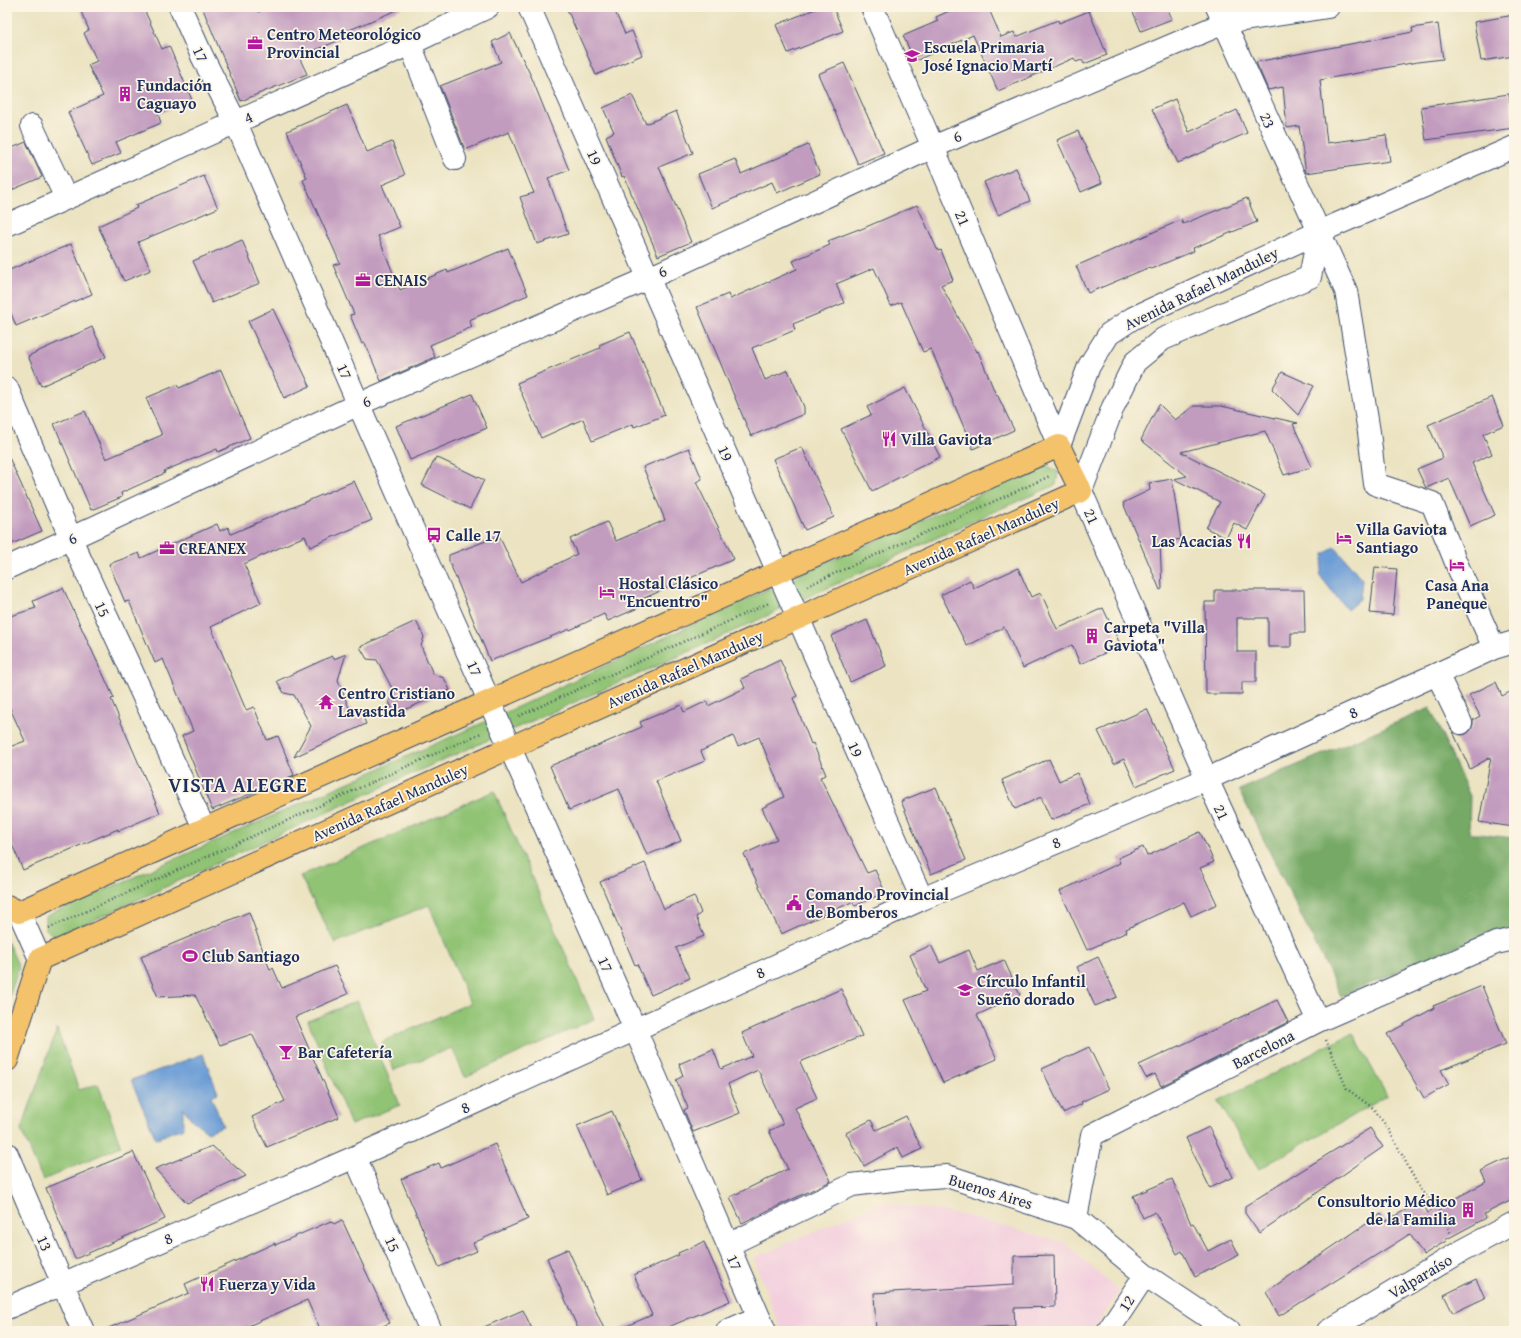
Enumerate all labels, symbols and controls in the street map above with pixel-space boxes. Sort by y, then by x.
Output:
place label: Centro Meteorológico Provincial [267,22,421,64]
office icon: Centro Meteorológico Provincial [246,34,264,52]
place label: Escuela Primaria José Ignacio Martí [921,35,1054,77]
street label: 17 [187,42,215,66]
school or university icon: Escuela Primaria José Ignacio Martí [903,47,921,65]
place label: Fundación Caguayo [137,73,212,115]
building icon: Fundación Caguayo [116,85,134,103]
street label: 4 [240,104,257,130]
street label: 23 [1254,108,1282,132]
street label: 6 [949,123,966,149]
street label: 19 [581,145,609,169]
street label: 21 [949,206,977,230]
street label: Avenida Rafael Manduley [1120,240,1282,336]
street label: 6 [653,258,671,284]
place label: CENAIS [375,268,427,292]
office icon: CENAIS [354,271,372,289]
street label: 17 [331,359,359,383]
street label: 6 [358,388,375,414]
place label: Villa Gaviota [901,427,993,451]
restaurant icon: Villa Gaviota [880,430,898,448]
street label: 19 [712,441,740,465]
street label: Avenida Rafael Manduley [899,491,1063,581]
street label: 21 [1078,504,1106,528]
place label: Villa Gaviota Santiago [1356,517,1448,559]
place label: Calle 17 [446,523,501,547]
street label: 6 [63,525,81,551]
bus stop icon: Calle 17 [425,526,443,544]
place label: Las Acacias [1152,529,1232,553]
hotel icon: Villa Gaviota Santiago [1335,529,1353,547]
restaurant icon: Las Acacias [1235,532,1253,550]
place label: CREANEX [179,536,246,560]
office icon: CREANEX [158,539,176,557]
hotel icon: Casa Ana Paneque [1448,556,1466,574]
place label: Hostal Clásico "Encuentro" [619,571,719,613]
place label: Casa Ana Paneque [1425,573,1490,615]
hotel icon: Hostal Clásico "Encuentro" [598,583,616,601]
street label: 15 [89,597,117,621]
place label: Carpeta "Villa Gaviota" [1104,615,1206,657]
street label: Avenida Rafael Manduley [603,624,767,714]
building icon: Carpeta "Villa Gaviota" [1083,627,1101,645]
street label: 17 [461,656,489,680]
place label: Centro Cristiano Lavastida [338,681,455,723]
temple icon: Centro Cristiano Lavastida [317,693,335,711]
street label: 8 [1344,699,1362,725]
street label: 19 [842,737,870,761]
street label: Avenida Rafael Manduley [308,757,472,847]
district label: VISTA ALEGRE [168,770,308,799]
street label: 21 [1208,800,1236,824]
street label: 8 [1048,829,1065,855]
place label: Comando Provincial de Bomberos [806,882,949,924]
public building icon: Comando Provincial de Bomberos [785,894,803,912]
place label: Club Santiago [202,944,300,968]
sports icon: Club Santiago [181,947,199,965]
street label: 17 [592,952,620,976]
street label: 8 [752,959,769,985]
place label: Círculo Infantil Sueño dorado [977,969,1086,1011]
school or university icon: Círculo Infantil Sueño dorado [956,981,974,999]
street label: Barcelona [1228,1023,1299,1075]
place label: Bar Cafetería [298,1040,393,1064]
bar icon: Bar Cafetería [277,1043,295,1061]
street label: 8 [456,1094,474,1120]
street label: Buenos Aires [946,1167,1036,1215]
place label: Consultorio Médico de la Familia [1317,1189,1457,1231]
building icon: Consultorio Médico de la Familia [1459,1201,1477,1219]
street label: 8 [160,1225,177,1251]
street label: 13 [31,1231,59,1255]
street label: 15 [379,1232,407,1256]
street label: Valparaíso [1383,1247,1457,1305]
street label: 17 [721,1250,749,1274]
place label: Fuerza y Vida [219,1272,317,1296]
restaurant icon: Fuerza y Vida [198,1275,216,1293]
street label: 12 [1112,1290,1140,1316]

